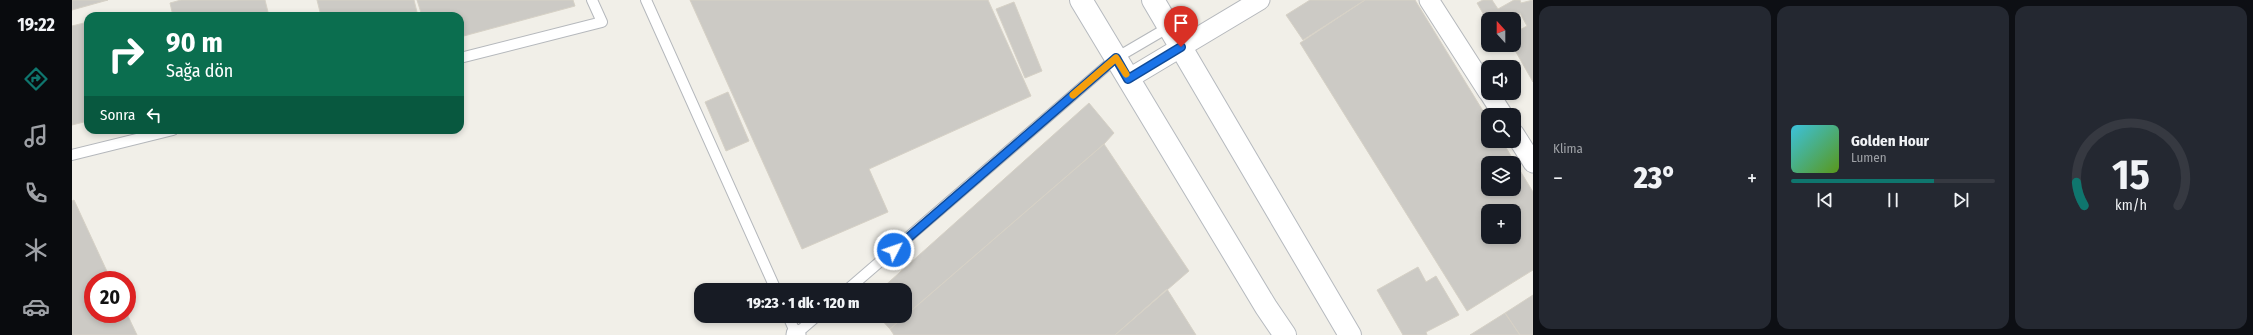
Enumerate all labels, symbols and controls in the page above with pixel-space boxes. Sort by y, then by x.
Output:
pin [1164,6,1198,47]
icon: arrive [1170,12,1192,34]
north arrow [1481,12,1521,52]
map controls [1481,12,1521,244]
text: 19:22 [17,14,55,36]
text: 90 m [166,26,223,59]
icon: right [100,28,152,80]
text: Sağa dön [166,60,233,82]
button: sound [1481,60,1521,100]
icon: directions [22,65,50,93]
icon: left [143,104,165,126]
text: Sonra [100,106,135,124]
button: search [1481,108,1521,148]
icon: music [22,122,50,150]
text: Golden Hour [1851,132,1929,150]
text: Klima [1553,141,1583,156]
text: 15 [2112,149,2150,199]
text: Lumen [1851,150,1887,165]
button: layers [1481,156,1521,196]
text: 23° [1634,160,1676,196]
text: − [1553,165,1563,192]
text: + [1747,165,1757,192]
icon: phone [22,179,50,207]
icon: previous [1814,189,1836,211]
icon: pause [1882,189,1904,211]
icon: next [1950,189,1972,211]
text: km/h [2115,196,2147,213]
button: + [1481,204,1521,244]
position arrow [873,229,915,271]
icon: climate [22,236,50,264]
speed limit sign: 20 [84,271,136,323]
icon: car [22,293,50,321]
text: 19:23 · 1 dk · 120 m [747,294,859,312]

